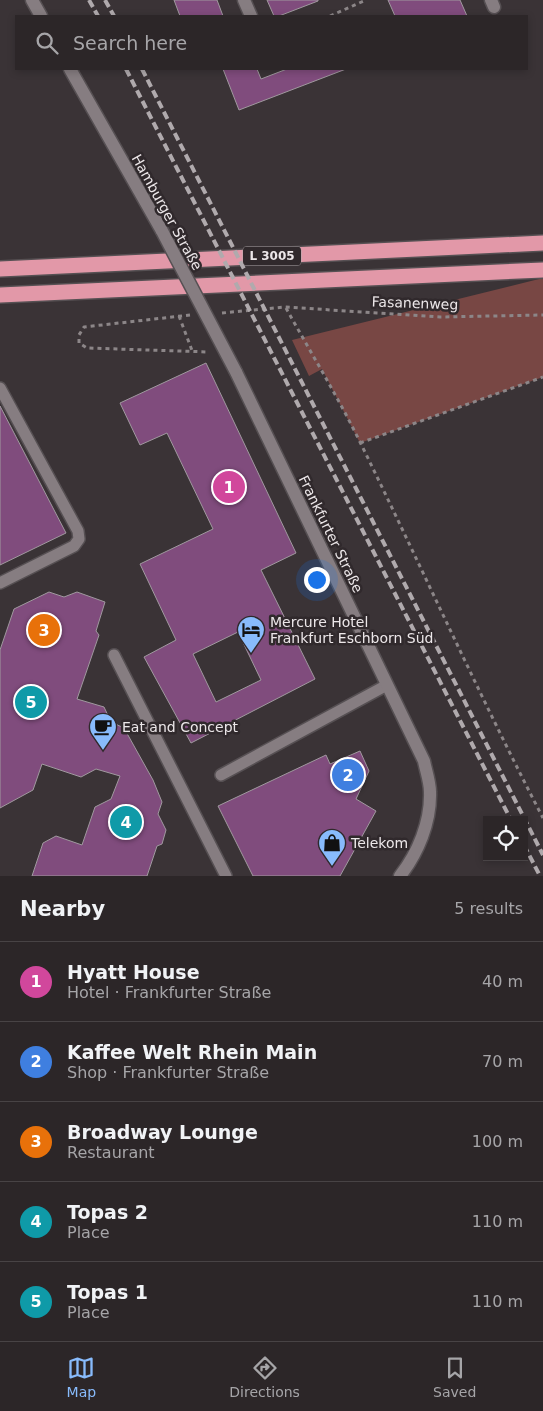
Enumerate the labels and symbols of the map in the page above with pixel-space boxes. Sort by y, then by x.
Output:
street label: Hamburger Straße [129,151,205,273]
road number: L 3005 [243,247,301,266]
street label: Fasanenweg [371,293,459,313]
pin: 1 [213,468,245,506]
street label: Frankfurter Straße [296,473,366,595]
your location [304,567,330,593]
pin: 3 [28,611,60,649]
place label: Mercure Hotel Frankfurt Eschborn Süd [270,614,434,646]
hotel icon: Mercure Hotel Frankfurt Eschborn Süd [236,615,266,654]
pin: 5 [15,683,47,721]
cafe icon: Eat and Concept [88,712,118,751]
place label: Eat and Concept [122,719,239,735]
pin: 2 [332,756,364,794]
pin: 4 [110,803,142,841]
shop icon: Telekom [317,828,347,867]
place label: Telekom [350,835,408,851]

